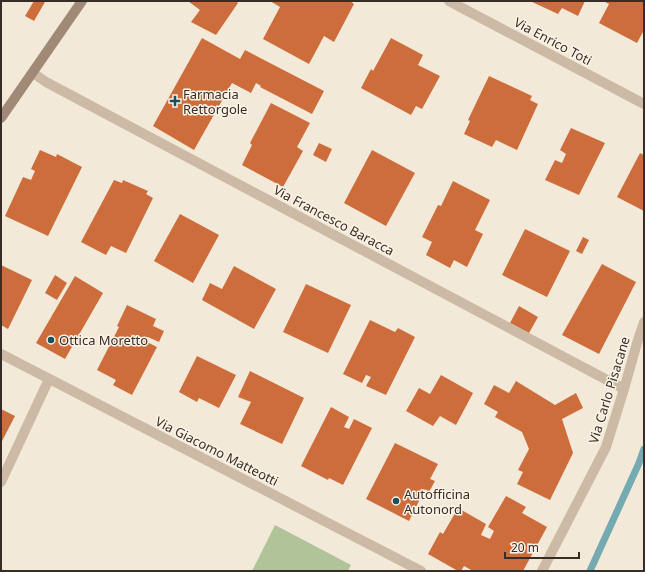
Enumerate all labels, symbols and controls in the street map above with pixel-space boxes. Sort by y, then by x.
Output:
street label: Via Enrico Toti [511,13,595,69]
place label: Farmacia Rettorgole [183,85,247,118]
marker: Farmacia Rettorgole [170,96,180,106]
street label: Via Francesco Baracca [271,181,397,259]
place label: Ottica Moretto [59,331,148,349]
street label: Via Carlo Pisacane [584,334,634,446]
marker: Ottica Moretto [46,335,56,345]
street label: Via Giacomo Matteotti [152,412,282,490]
place label: Autofficina Autonord [404,485,470,518]
marker: Autofficina Autonord [391,496,401,506]
scale bar [505,534,579,560]
text: 20 m [511,539,539,556]

